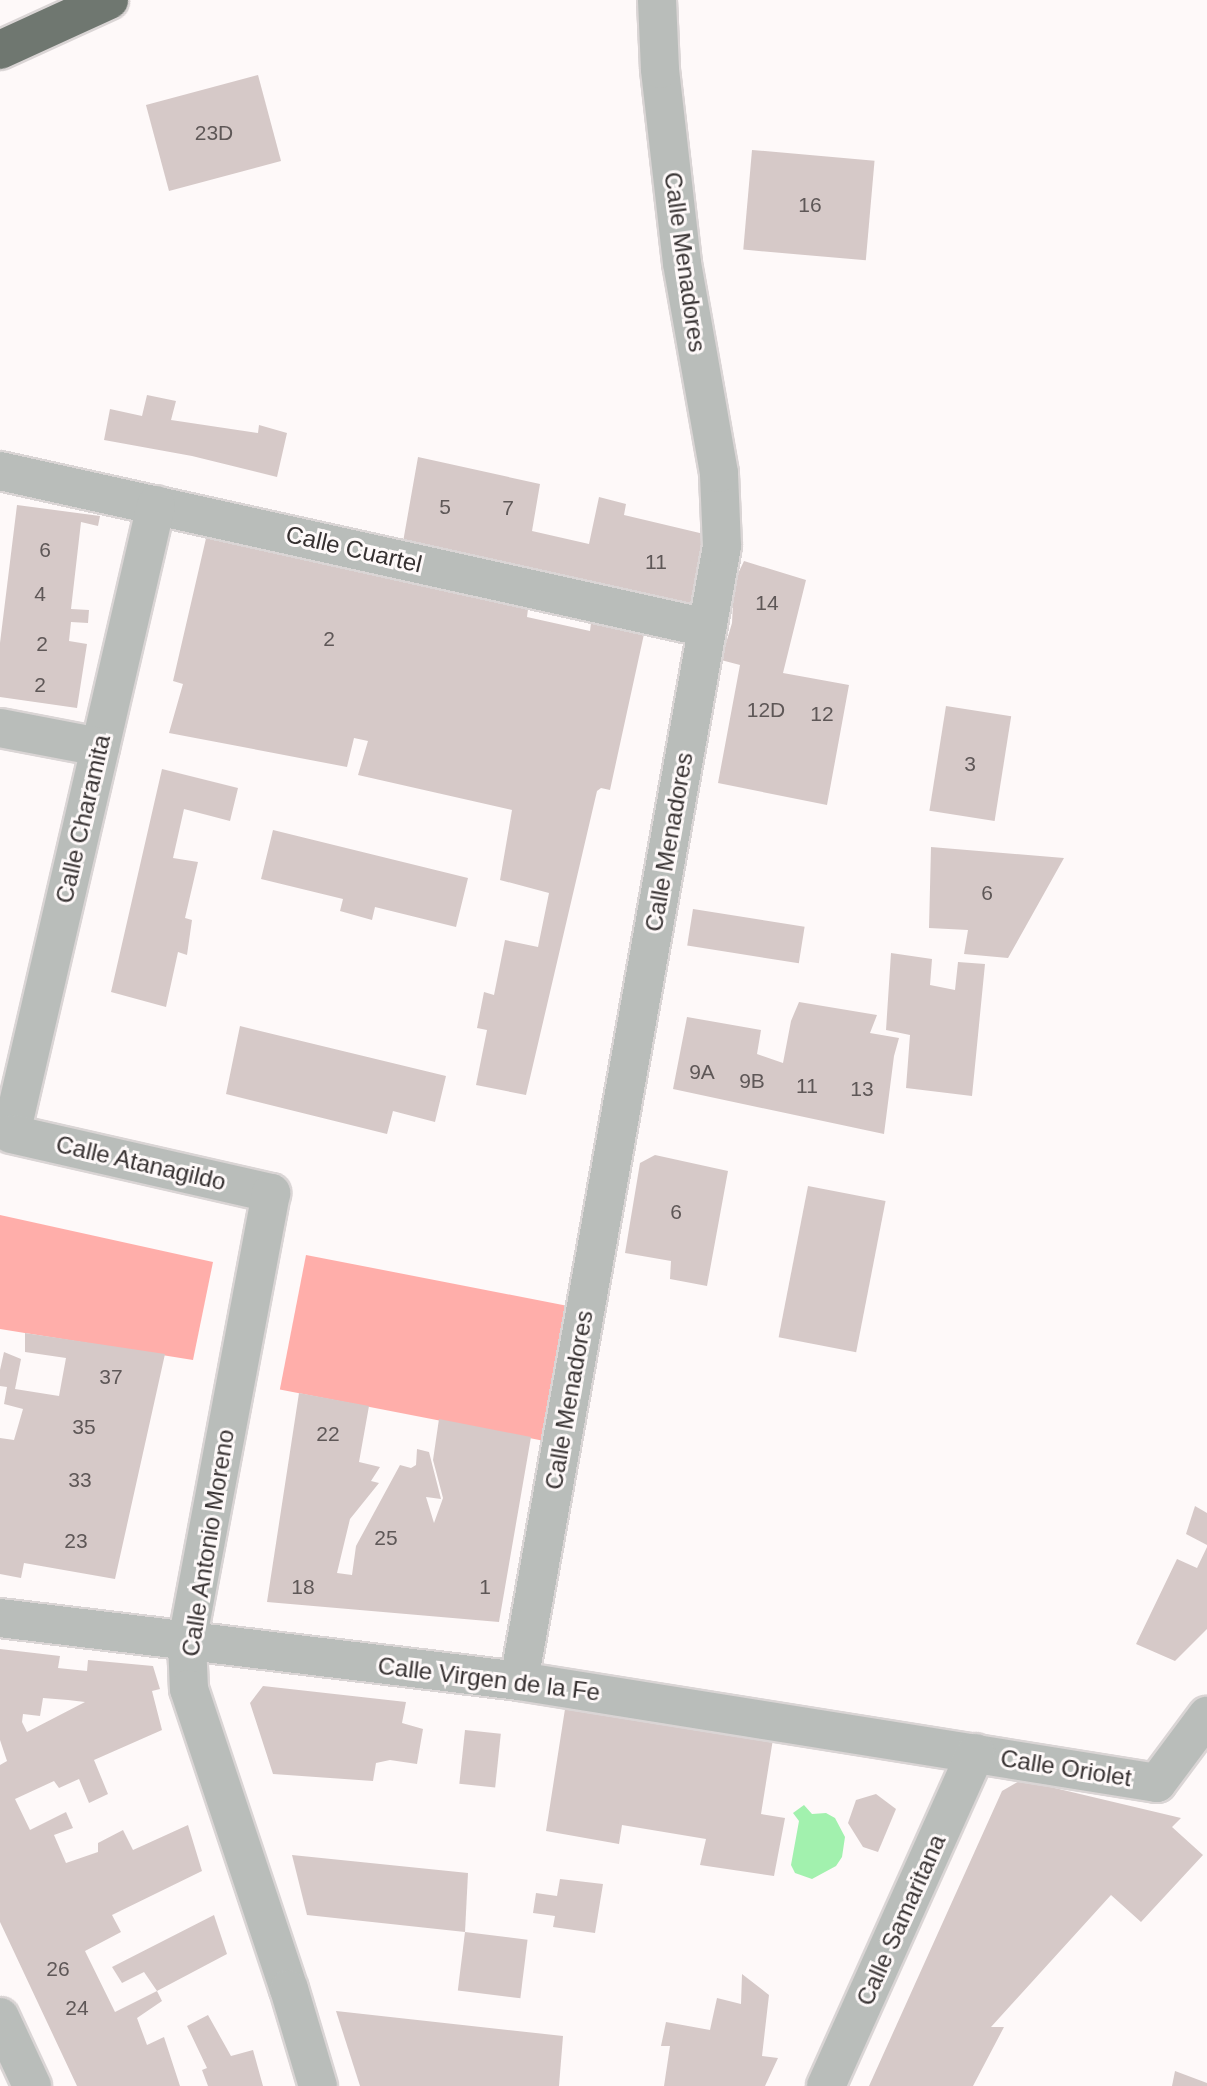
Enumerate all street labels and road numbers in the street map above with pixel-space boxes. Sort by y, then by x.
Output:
street label: Calle Menadores [658,170,712,354]
street label: Calle Cuartel [283,519,425,579]
street label: Calle Charamita [50,732,116,906]
street label: Calle Menadores [639,750,699,934]
street label: Calle Atanagildo [53,1129,229,1197]
street label: Calle Menadores [539,1308,599,1492]
street label: Calle Antonio Moreno [176,1427,240,1659]
street label: Calle Virgen de la Fe [376,1651,602,1707]
street label: Calle Oriolet [999,1743,1133,1793]
street label: Calle Samaritana [850,1830,952,2010]

